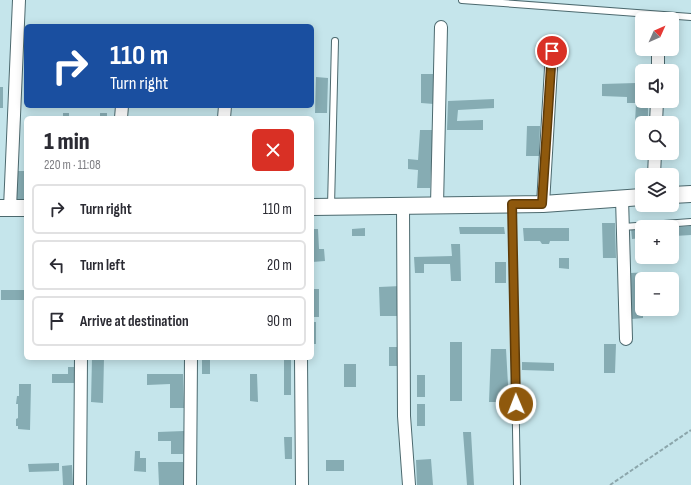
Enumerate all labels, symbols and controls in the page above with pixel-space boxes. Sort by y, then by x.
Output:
north arrow [635,12,679,56]
map controls [635,12,679,316]
pin [535,34,569,68]
text: 110 m [110,39,168,72]
icon: right [44,40,96,92]
icon: arrive [541,40,563,62]
button: sound [635,64,679,108]
text: Turn right [110,73,168,94]
button: search [635,116,679,160]
text: 1 min [44,127,90,156]
button: close [252,129,294,171]
text: 220 m · 11:08 [44,157,101,173]
button: layers [635,168,679,212]
icon: right [46,198,68,220]
text: Turn right [80,200,132,219]
text: 110 m [263,200,292,219]
button: + [635,220,679,264]
icon: left [46,254,68,276]
text: Turn left [80,256,125,275]
text: 20 m [267,256,292,275]
button: − [635,272,679,316]
icon: arrive [46,310,68,332]
text: Arrive at destination [80,312,189,331]
text: 90 m [267,312,292,331]
position arrow [495,383,537,425]

